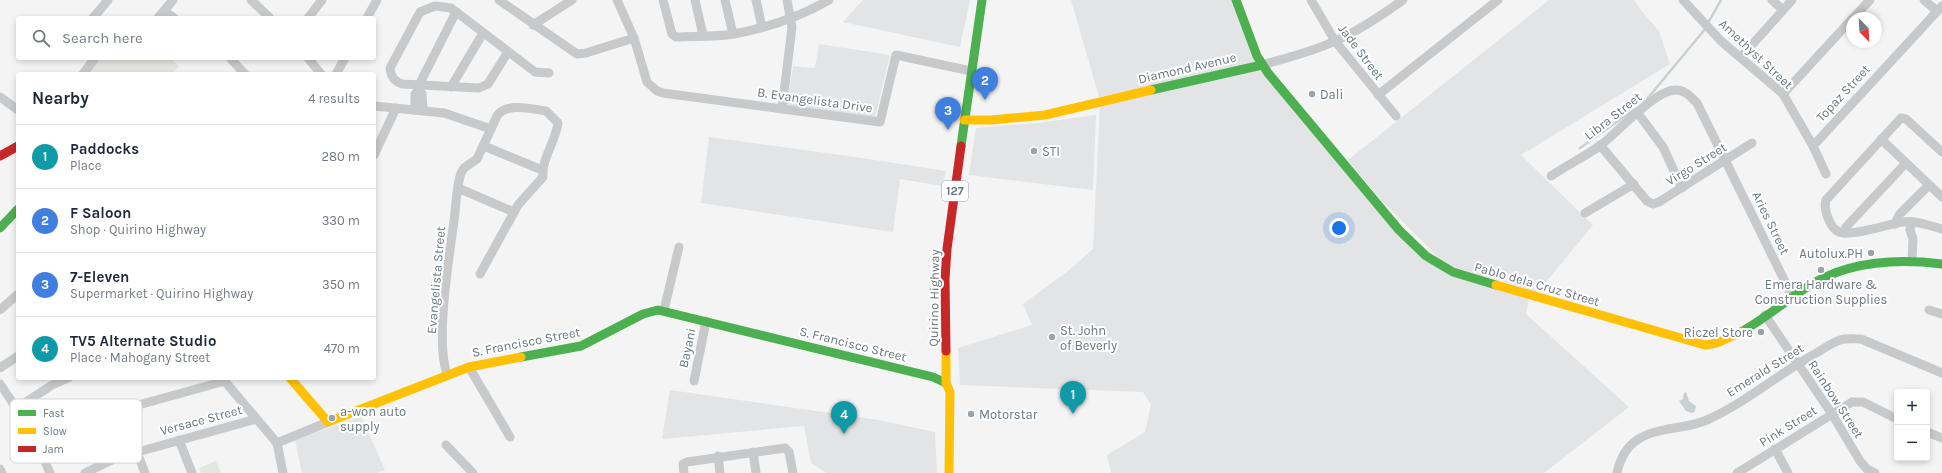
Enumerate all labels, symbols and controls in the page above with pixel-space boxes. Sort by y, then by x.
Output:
north arrow [1846,12,1882,48]
search box [16,16,376,60]
street label: Amethyst Street [1716,16,1796,92]
street label: Jade Street [1335,21,1387,83]
icon: search [30,27,52,49]
text: Search here [62,29,143,47]
street label: Diamond Avenue [1136,49,1238,87]
street label: Topaz Street [1813,61,1873,125]
pin: 2 [972,67,998,100]
street label: B. Evangelista Drive [756,84,874,116]
place label: Dali [1320,87,1343,102]
text: Nearby [32,88,89,108]
marker: Dali [1307,89,1317,99]
street label: Libra Street [1581,89,1645,143]
text: 4 results [308,91,360,106]
pin: 3 [935,97,961,130]
street label: Virgo Street [1663,139,1729,189]
text: Paddocks [70,140,139,158]
place label: STI [1042,144,1060,159]
marker: STI [1029,146,1039,156]
text: 1 [43,149,47,164]
text: 280 m [322,149,360,164]
text: Place [70,158,101,173]
road number: 127 [942,181,968,201]
street label: Aries Street [1749,189,1793,257]
text: F Saloon [70,204,131,222]
text: 2 [41,213,49,228]
text: 330 m [322,213,360,228]
your location [1329,218,1349,238]
text: Shop · Quirino Highway [70,222,206,237]
street label: Evangelista Street [424,225,448,334]
place label: Autolux.PH [1799,246,1863,261]
marker: Autolux.PH [1866,248,1876,258]
street label: Quirino Highway [926,249,942,347]
street label: Pablo dela Cruz Street [1473,259,1601,309]
marker: Emera Hardware & Construction Supplies [1816,265,1826,275]
text: 7-Eleven [70,268,129,286]
text: 3 [41,277,49,292]
text: 350 m [322,277,360,292]
place label: Emera Hardware & Construction Supplies [1755,277,1887,307]
text: Supermarket · Quirino Highway [70,286,253,301]
street label: S. Francisco Street [798,323,908,365]
place label: St. John of Beverly [1060,323,1117,353]
street label: S. Francisco Street [471,324,581,360]
place label: Riczel Store [1684,325,1753,340]
street label: Bayani [675,327,699,369]
marker: Riczel Store [1756,327,1766,337]
text: TV5 Alternate Studio [70,332,217,350]
marker: St. John of Beverly [1047,332,1057,342]
street label: Emerald Street [1724,340,1806,400]
text: 4 [41,341,49,356]
text: 470 m [324,341,360,356]
text: Place · Mahogany Street [70,350,210,365]
street label: Rainbow Street [1805,357,1867,441]
pin: 1 [1060,381,1086,414]
map controls [1894,389,1930,461]
button: + [1894,389,1930,425]
legend [10,399,142,463]
pin: 4 [831,401,857,434]
street label: Versace Street [158,402,244,438]
street label: Pink Street [1756,402,1820,450]
place label: a-won auto supply [340,404,406,434]
text: Fast [43,407,64,420]
place label: Motorstar [979,407,1038,422]
marker: Motorstar [966,409,976,419]
marker: a-won auto supply [327,413,337,423]
text: Slow [43,425,67,438]
button: − [1894,425,1930,461]
text: Jam [43,443,64,456]

